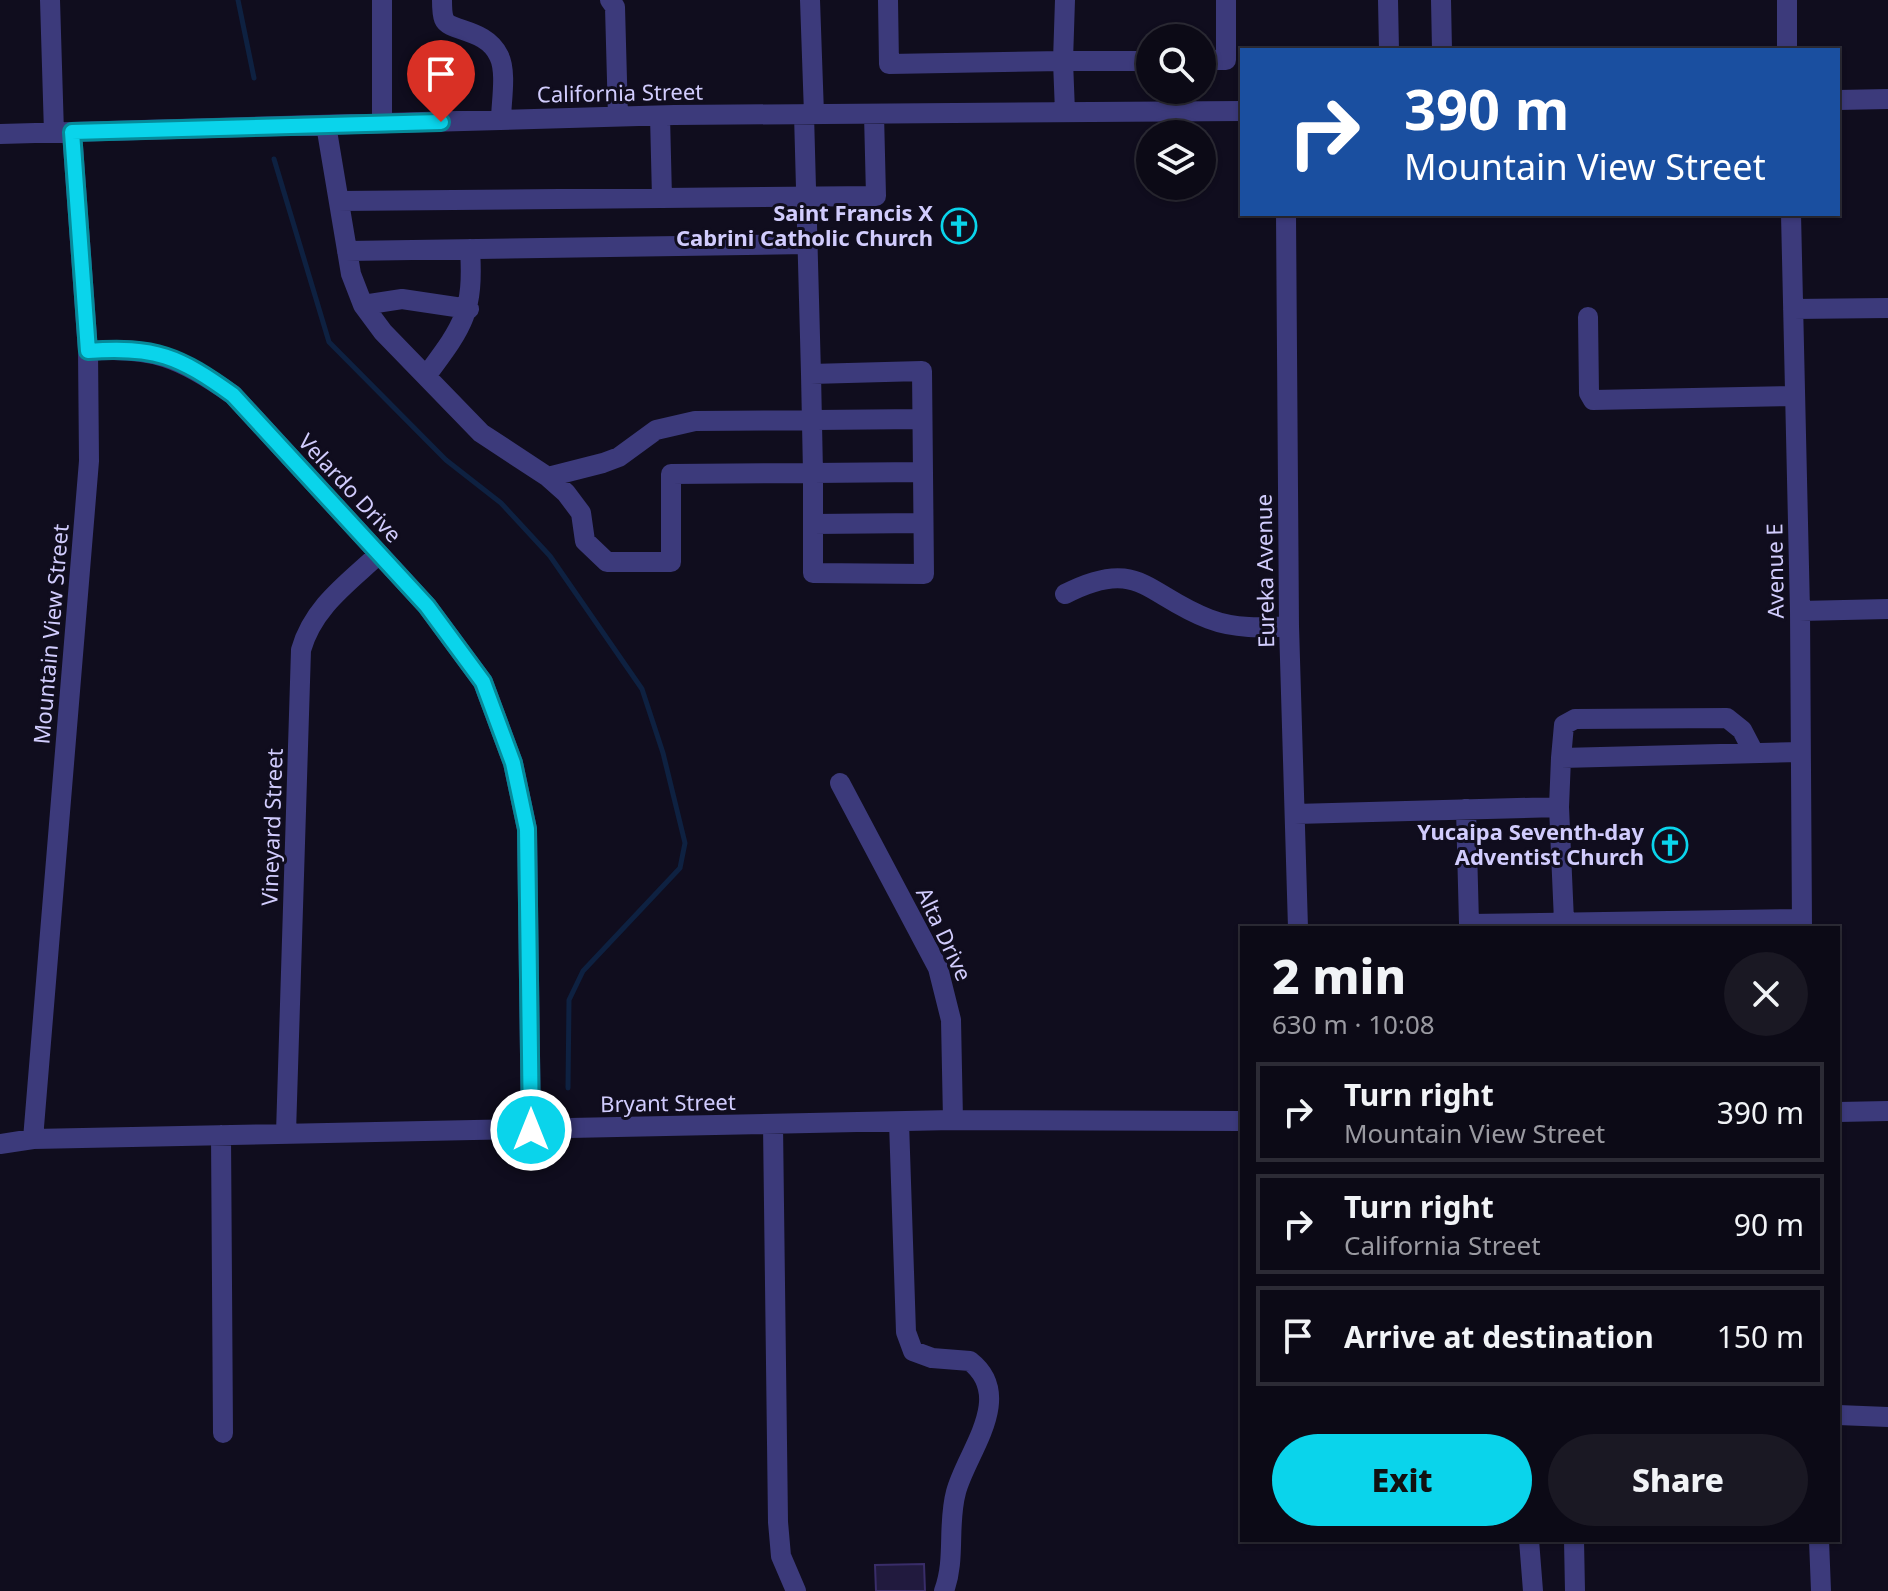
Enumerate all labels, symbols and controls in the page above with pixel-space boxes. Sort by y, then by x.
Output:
map controls [1136,24,1216,200]
button: search [1136,24,1216,104]
pin [407,40,475,122]
icon: arrive [419,52,463,96]
text: 390 m [1404,70,1569,146]
street label: California Street [537,76,703,108]
icon: right [1272,80,1376,184]
button: layers [1136,120,1216,200]
text: Mountain View Street [1404,142,1766,191]
place label: Saint Francis X Cabrini Catholic Church [676,197,933,252]
church icon: Saint Francis X Cabrini Catholic Church [940,207,978,245]
street label: Velardo Drive [292,426,409,548]
street label: Eureka Avenue [1248,494,1280,648]
street label: Mountain View Street [25,522,75,745]
street label: Avenue E [1758,523,1790,619]
street label: Vineyard Street [253,748,289,906]
place label: Yucaipa Seventh-day Adventist Church [1417,816,1644,871]
church icon: Yucaipa Seventh-day Adventist Church [1651,826,1689,864]
street label: Alta Drive [910,882,980,985]
text: 2 min [1272,943,1406,1008]
button: close [1724,952,1808,1036]
text: 630 m · 10:08 [1272,1006,1435,1042]
text: Turn right [1344,1074,1494,1115]
street label: Bryant Street [600,1086,736,1118]
position arrow [489,1088,573,1172]
icon: right [1276,1090,1320,1134]
text: 390 m [1717,1092,1804,1133]
text: Mountain View Street [1344,1115,1605,1151]
text: Turn right [1344,1186,1494,1227]
icon: right [1276,1202,1320,1246]
text: 90 m [1734,1204,1804,1245]
text: California Street [1344,1227,1541,1263]
icon: arrive [1276,1314,1320,1358]
text: Arrive at destination [1344,1316,1654,1357]
text: 150 m [1717,1316,1804,1357]
button: Exit [1272,1434,1532,1526]
button: Share [1548,1434,1808,1526]

